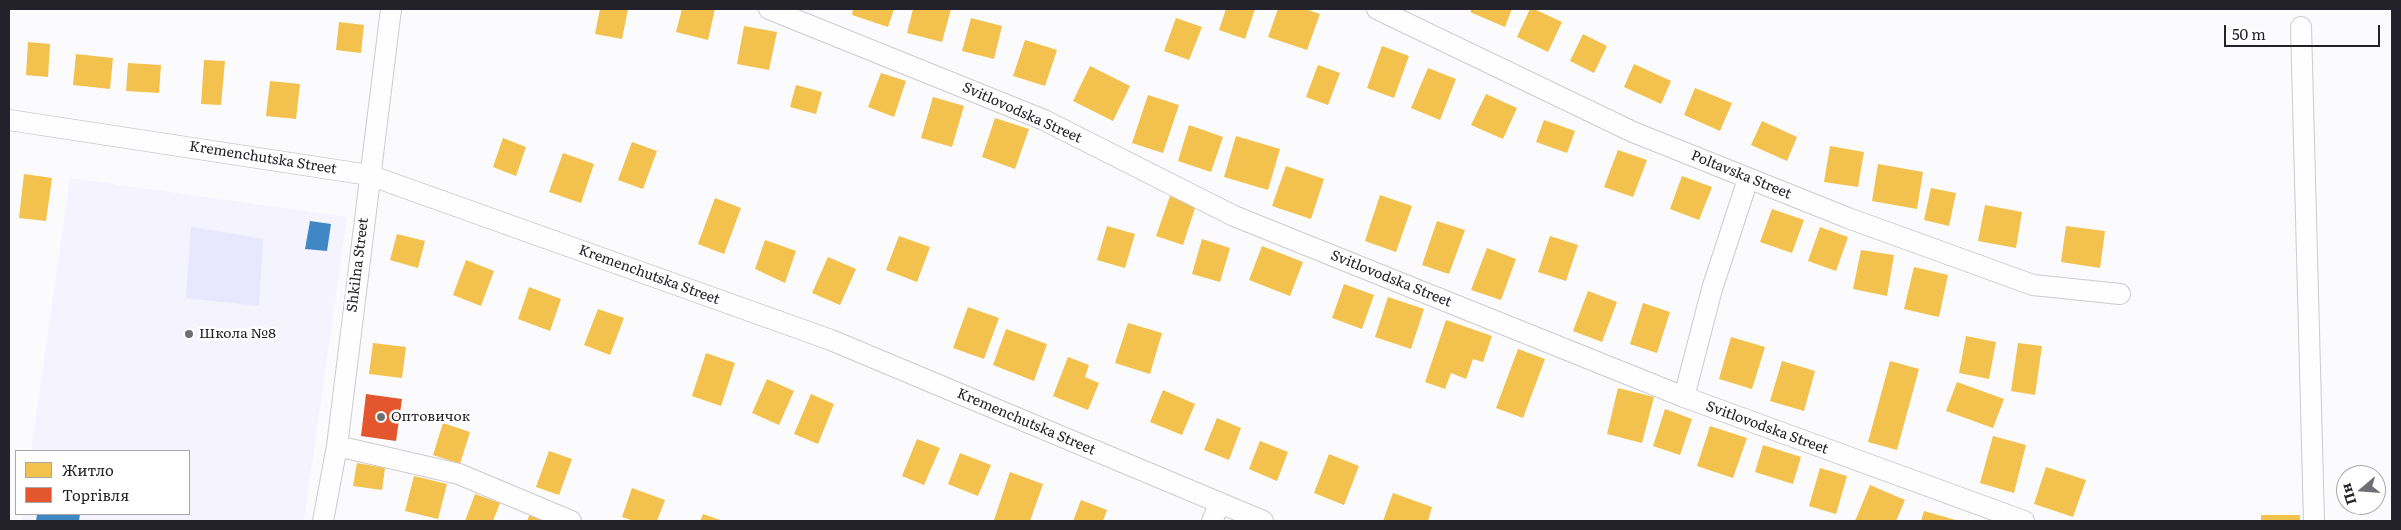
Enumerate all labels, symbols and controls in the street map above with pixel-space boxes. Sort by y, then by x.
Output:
scale bar [2226,15,2382,47]
text: 50 m [2232,22,2266,45]
street label: Svitlovodska Street [960,79,1084,147]
street label: Kremenchutska Street [188,138,338,178]
street label: Poltavska Street [1688,147,1794,203]
street label: Shkilna Street [344,217,372,313]
street label: Kremenchutska Street [576,242,722,308]
street label: Svitlovodska Street [1328,247,1454,311]
place label: Школа №8 [199,326,276,342]
marker: Школа №8 [183,328,195,340]
street label: Kremenchutska Street [954,385,1098,459]
street label: Svitlovodska Street [1704,398,1830,458]
place label: Оптовичок [391,409,470,425]
marker: Оптовичок [375,411,387,423]
legend [15,450,190,515]
text: Житло [62,458,114,481]
north arrow [2336,465,2386,515]
text: Пн [2335,481,2361,508]
text: Торгівля [62,483,129,506]

